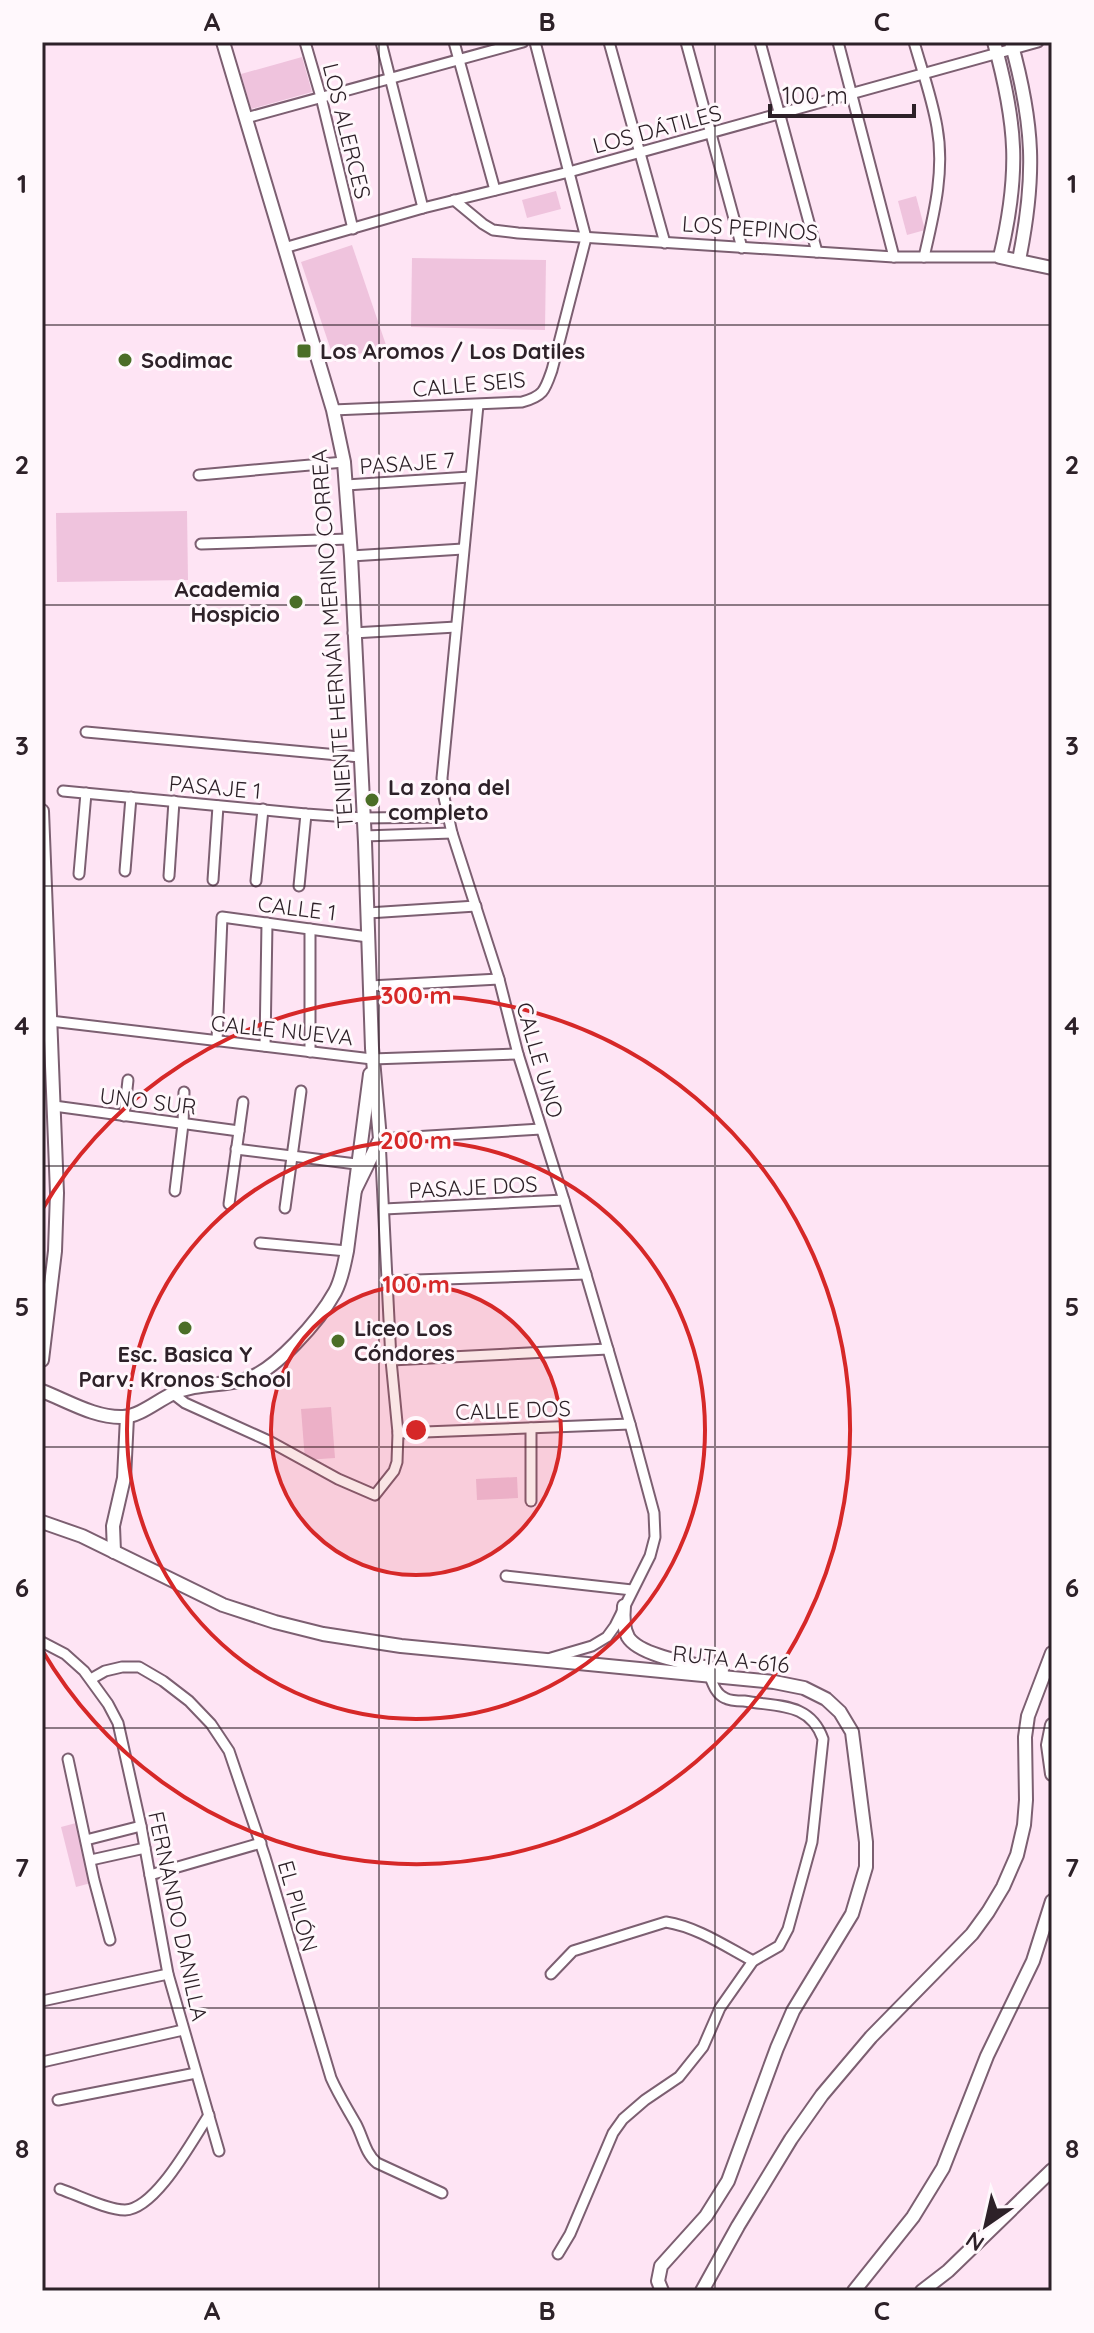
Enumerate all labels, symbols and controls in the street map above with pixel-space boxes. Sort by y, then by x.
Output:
text: A [204,5,221,38]
text: B [538,5,556,38]
text: C [874,5,890,38]
street label: LOS ALERCES [317,60,377,202]
scale bar [770,68,914,118]
text: 100 m [782,80,848,110]
street label: LOS DÁTILES [590,98,724,160]
text: 1 [17,167,27,200]
text: 1 [1067,167,1077,200]
street label: LOS PEPINOS [681,209,819,247]
place label: Los Aromos / Los Datiles [320,337,585,365]
marker: Los Aromos / Los Datiles [295,342,313,360]
place label: Sodimac [141,346,232,374]
marker: Sodimac [116,351,134,369]
street label: CALLE SEIS [411,365,527,403]
street label: PASAJE 7 [358,446,456,480]
text: 2 [15,448,29,481]
street label: TENIENTE HERNÁN MERINO CORREA [305,448,359,830]
text: 2 [1065,448,1079,481]
place label: Academia Hospicio [175,575,280,628]
marker: Academia Hospicio [287,593,305,611]
text: 3 [15,729,29,762]
text: 3 [1065,729,1079,762]
street label: PASAJE 1 [168,769,262,805]
place label: La zona del completo [388,773,510,826]
marker: La zona del completo [363,791,381,809]
street label: CALLE 1 [256,889,338,927]
text: 300 m [380,980,452,1010]
street label: CALLE UNO [510,999,570,1121]
text: 4 [14,1009,30,1042]
street label: CALLE NUEVA [210,1009,354,1051]
text: 4 [1064,1009,1080,1042]
street label: UNO SUR [98,1081,198,1121]
text: 200 m [380,1125,452,1155]
street label: PASAJE DOS [408,1170,538,1204]
text: 100 m [382,1269,450,1299]
text: 5 [15,1290,29,1323]
text: 5 [1065,1290,1079,1323]
place label: Liceo Los Cóndores [354,1314,455,1367]
marker: Esc. Basica Y Parv. Kronos School [176,1319,194,1337]
marker: Liceo Los Cóndores [329,1332,347,1350]
place label: Esc. Basica Y Parv. Kronos School [78,1340,292,1393]
street label: CALLE DOS [455,1394,571,1426]
centre of rings [402,1416,430,1444]
text: 6 [15,1571,29,1604]
text: 6 [1065,1571,1079,1604]
street label: RUTA A-616 [671,1639,791,1679]
street label: FERNANDO DANILLA [142,1809,214,2023]
text: 7 [15,1851,29,1884]
text: 7 [1065,1851,1079,1884]
street label: EL PILÓN [272,1857,324,1955]
text: 8 [15,2132,29,2165]
text: 8 [1065,2132,1079,2165]
north arrow [946,2185,1026,2265]
text: N [960,2225,989,2258]
text: A [204,2294,221,2327]
text: B [538,2294,556,2327]
text: C [874,2294,890,2327]

